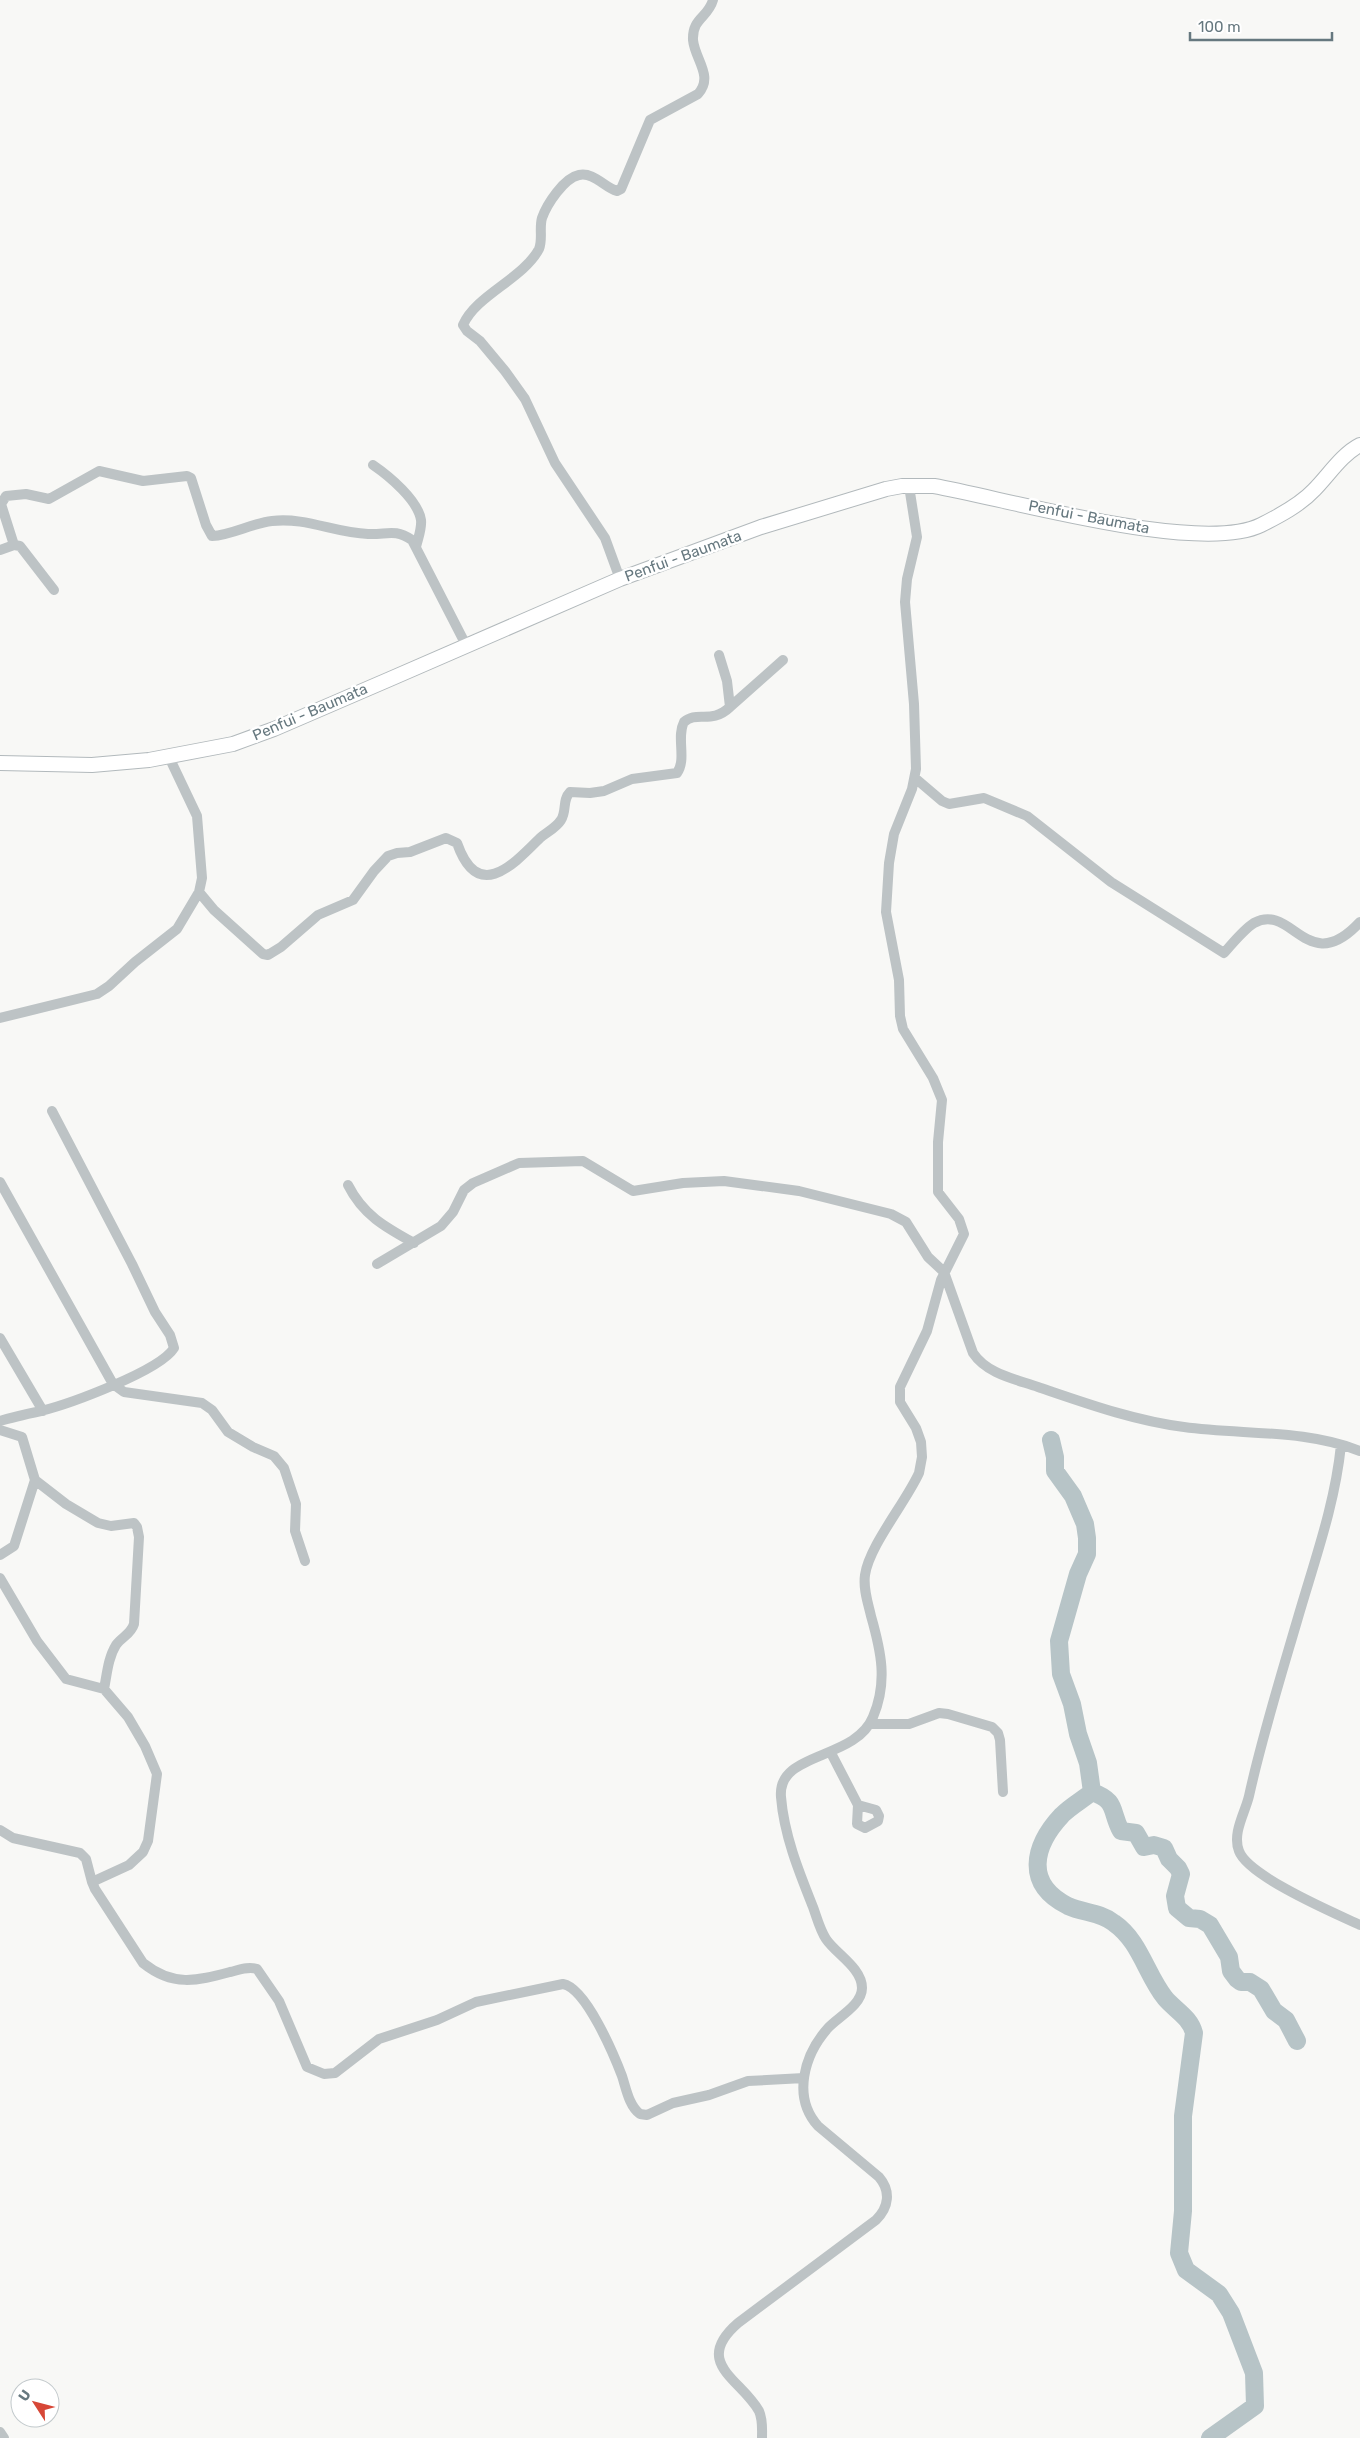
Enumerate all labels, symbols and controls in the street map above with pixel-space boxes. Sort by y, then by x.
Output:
scale bar [1190,10,1332,42]
text: 100 m [1198,18,1240,36]
street label: Penfui - Baumata [1027,496,1151,538]
street label: Penfui - Baumata [622,527,744,585]
street label: Penfui - Baumata [250,680,370,744]
north arrow [10,2378,60,2428]
text: U [15,2387,35,2405]

